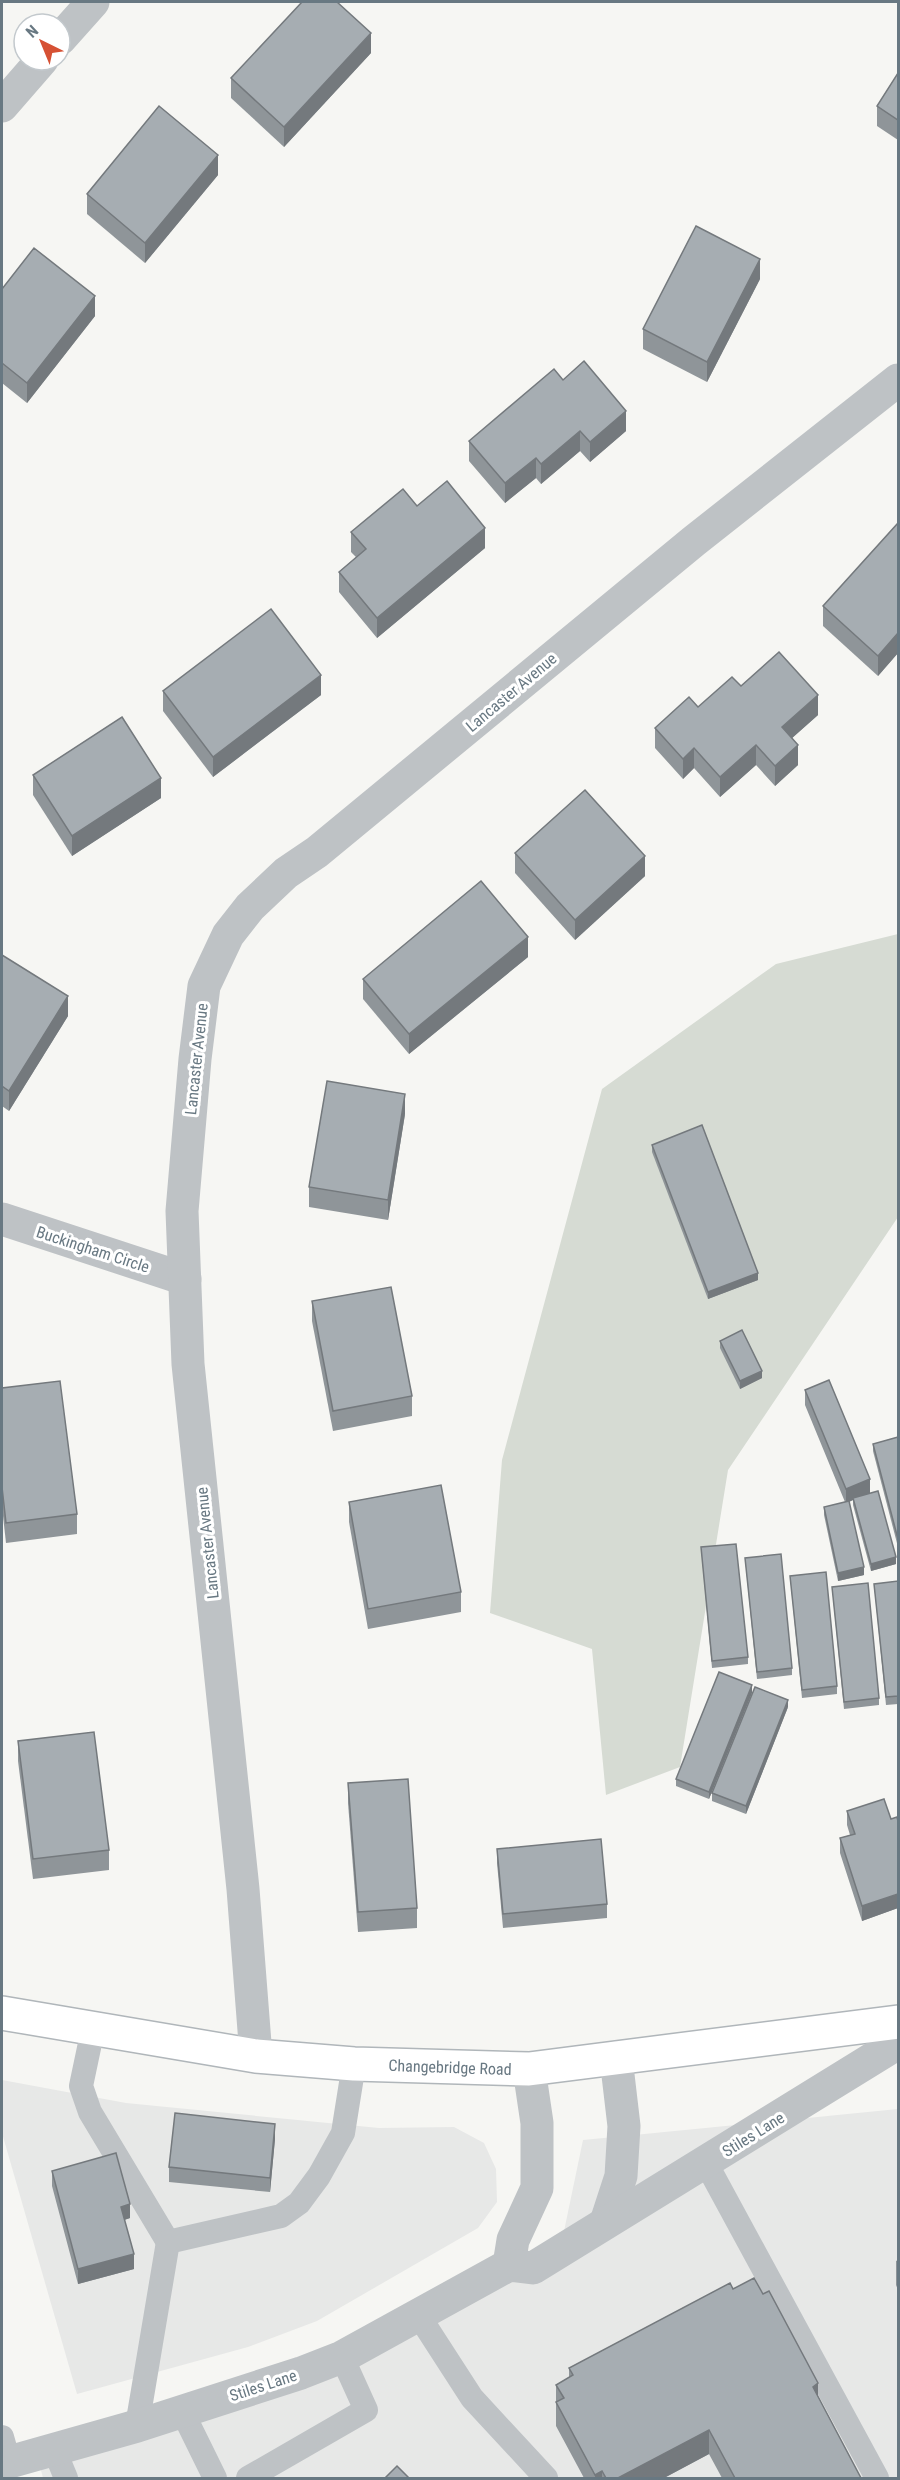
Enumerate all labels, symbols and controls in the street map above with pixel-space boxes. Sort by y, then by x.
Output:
north arrow [12,12,72,72]
text: N [22,21,42,42]
street label: Lancaster Avenue [462,649,560,736]
street label: Lancaster Avenue [181,1002,212,1116]
street label: Buckingham Circle [34,1222,152,1277]
street label: Lancaster Avenue [192,1486,223,1600]
street label: Changebridge Road [388,2056,512,2079]
street label: Stiles Lane [719,2108,788,2161]
street label: Stiles Lane [227,2366,299,2405]

